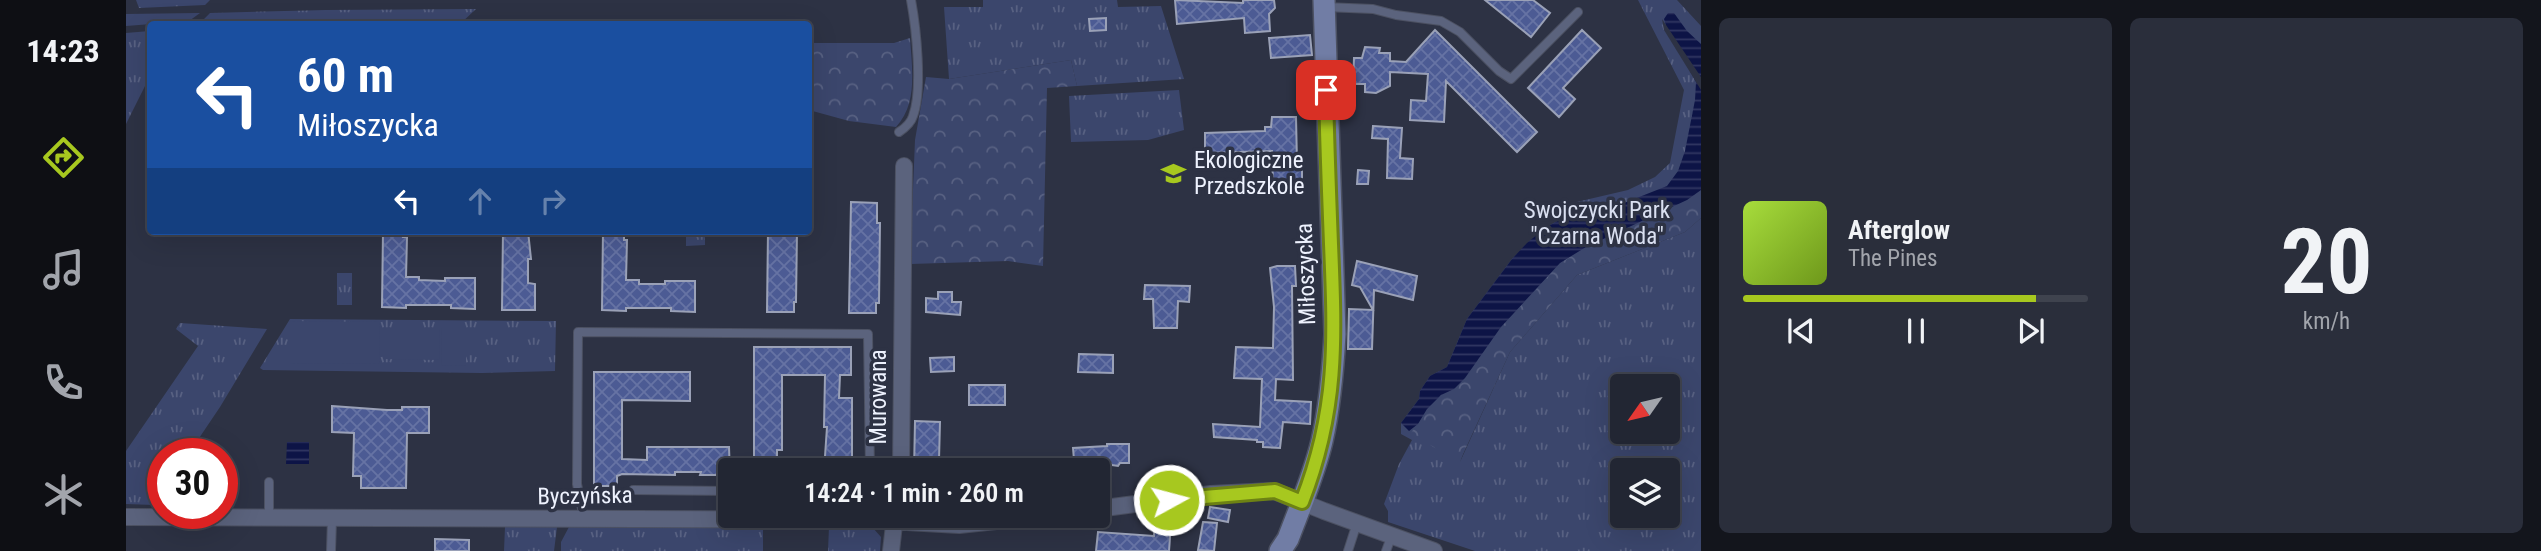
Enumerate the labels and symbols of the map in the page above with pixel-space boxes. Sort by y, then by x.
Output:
pin [1296,60,1356,120]
place label: Ekologiczne Przedszkole [1194,147,1304,200]
school or university icon: Ekologiczne Przedszkole [1160,159,1188,187]
park label: Swojczycki Park "Czarna Woda" [1524,197,1671,250]
street label: Miłoszycka [1291,223,1321,325]
street label: Murowana [865,350,892,444]
north arrow [1610,374,1680,444]
speed limit sign: 30 [147,438,238,529]
position arrow [1132,463,1206,537]
street label: Byczyńska [537,482,633,510]

